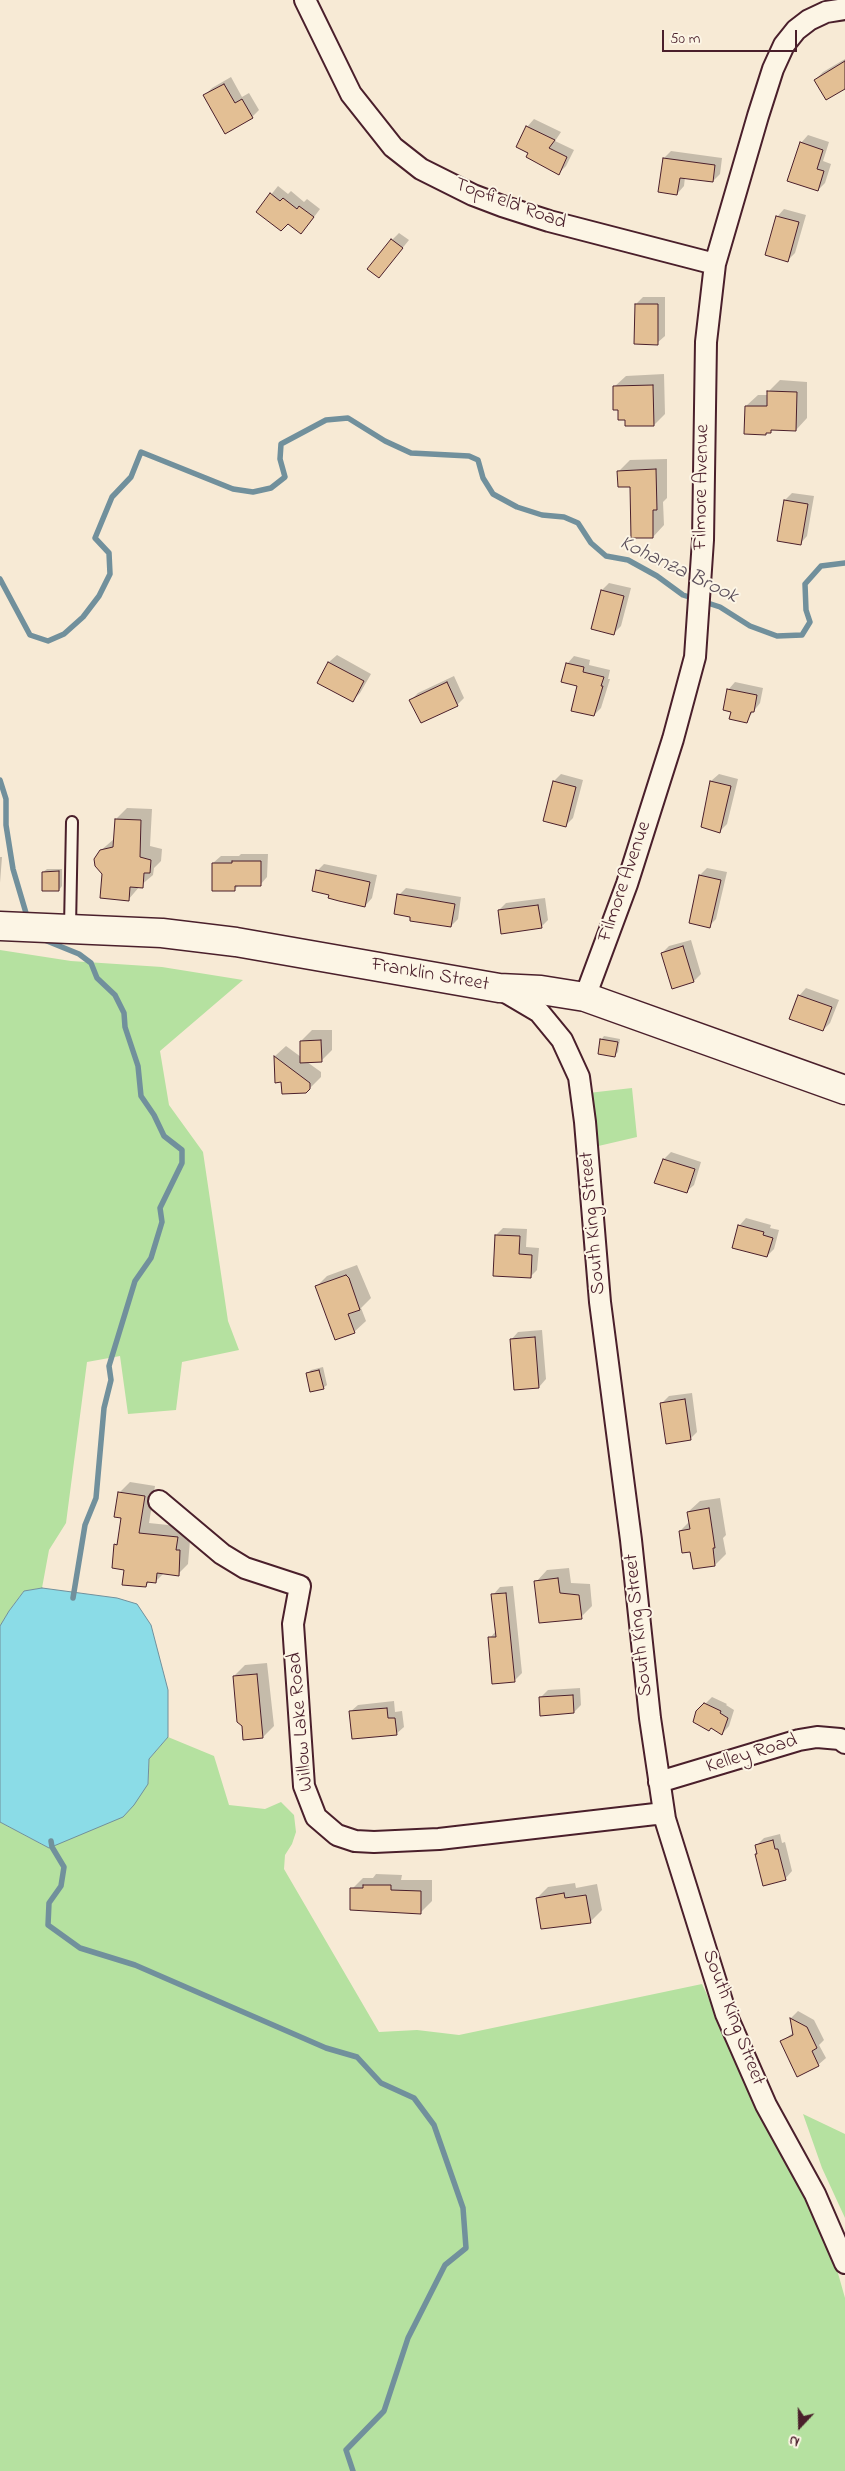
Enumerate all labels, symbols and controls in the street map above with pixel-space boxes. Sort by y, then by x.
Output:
scale bar [665,20,800,52]
text: 50 m [670,28,700,50]
street label: Topfield Road [451,174,569,236]
street label: Filmore Avenue [690,424,716,550]
water label: Kohanza Brook [615,531,741,611]
street label: Filmore Avenue [594,819,658,945]
street label: Franklin Street [369,954,491,998]
street label: South King Street [576,1151,612,1295]
street label: South King Street [621,1552,659,1698]
street label: Willow Lake Road [284,1651,320,1793]
street label: Kelley Road [704,1730,800,1780]
street label: South King Street [695,1947,769,2089]
north arrow [775,2401,825,2451]
text: N [786,2429,803,2452]

